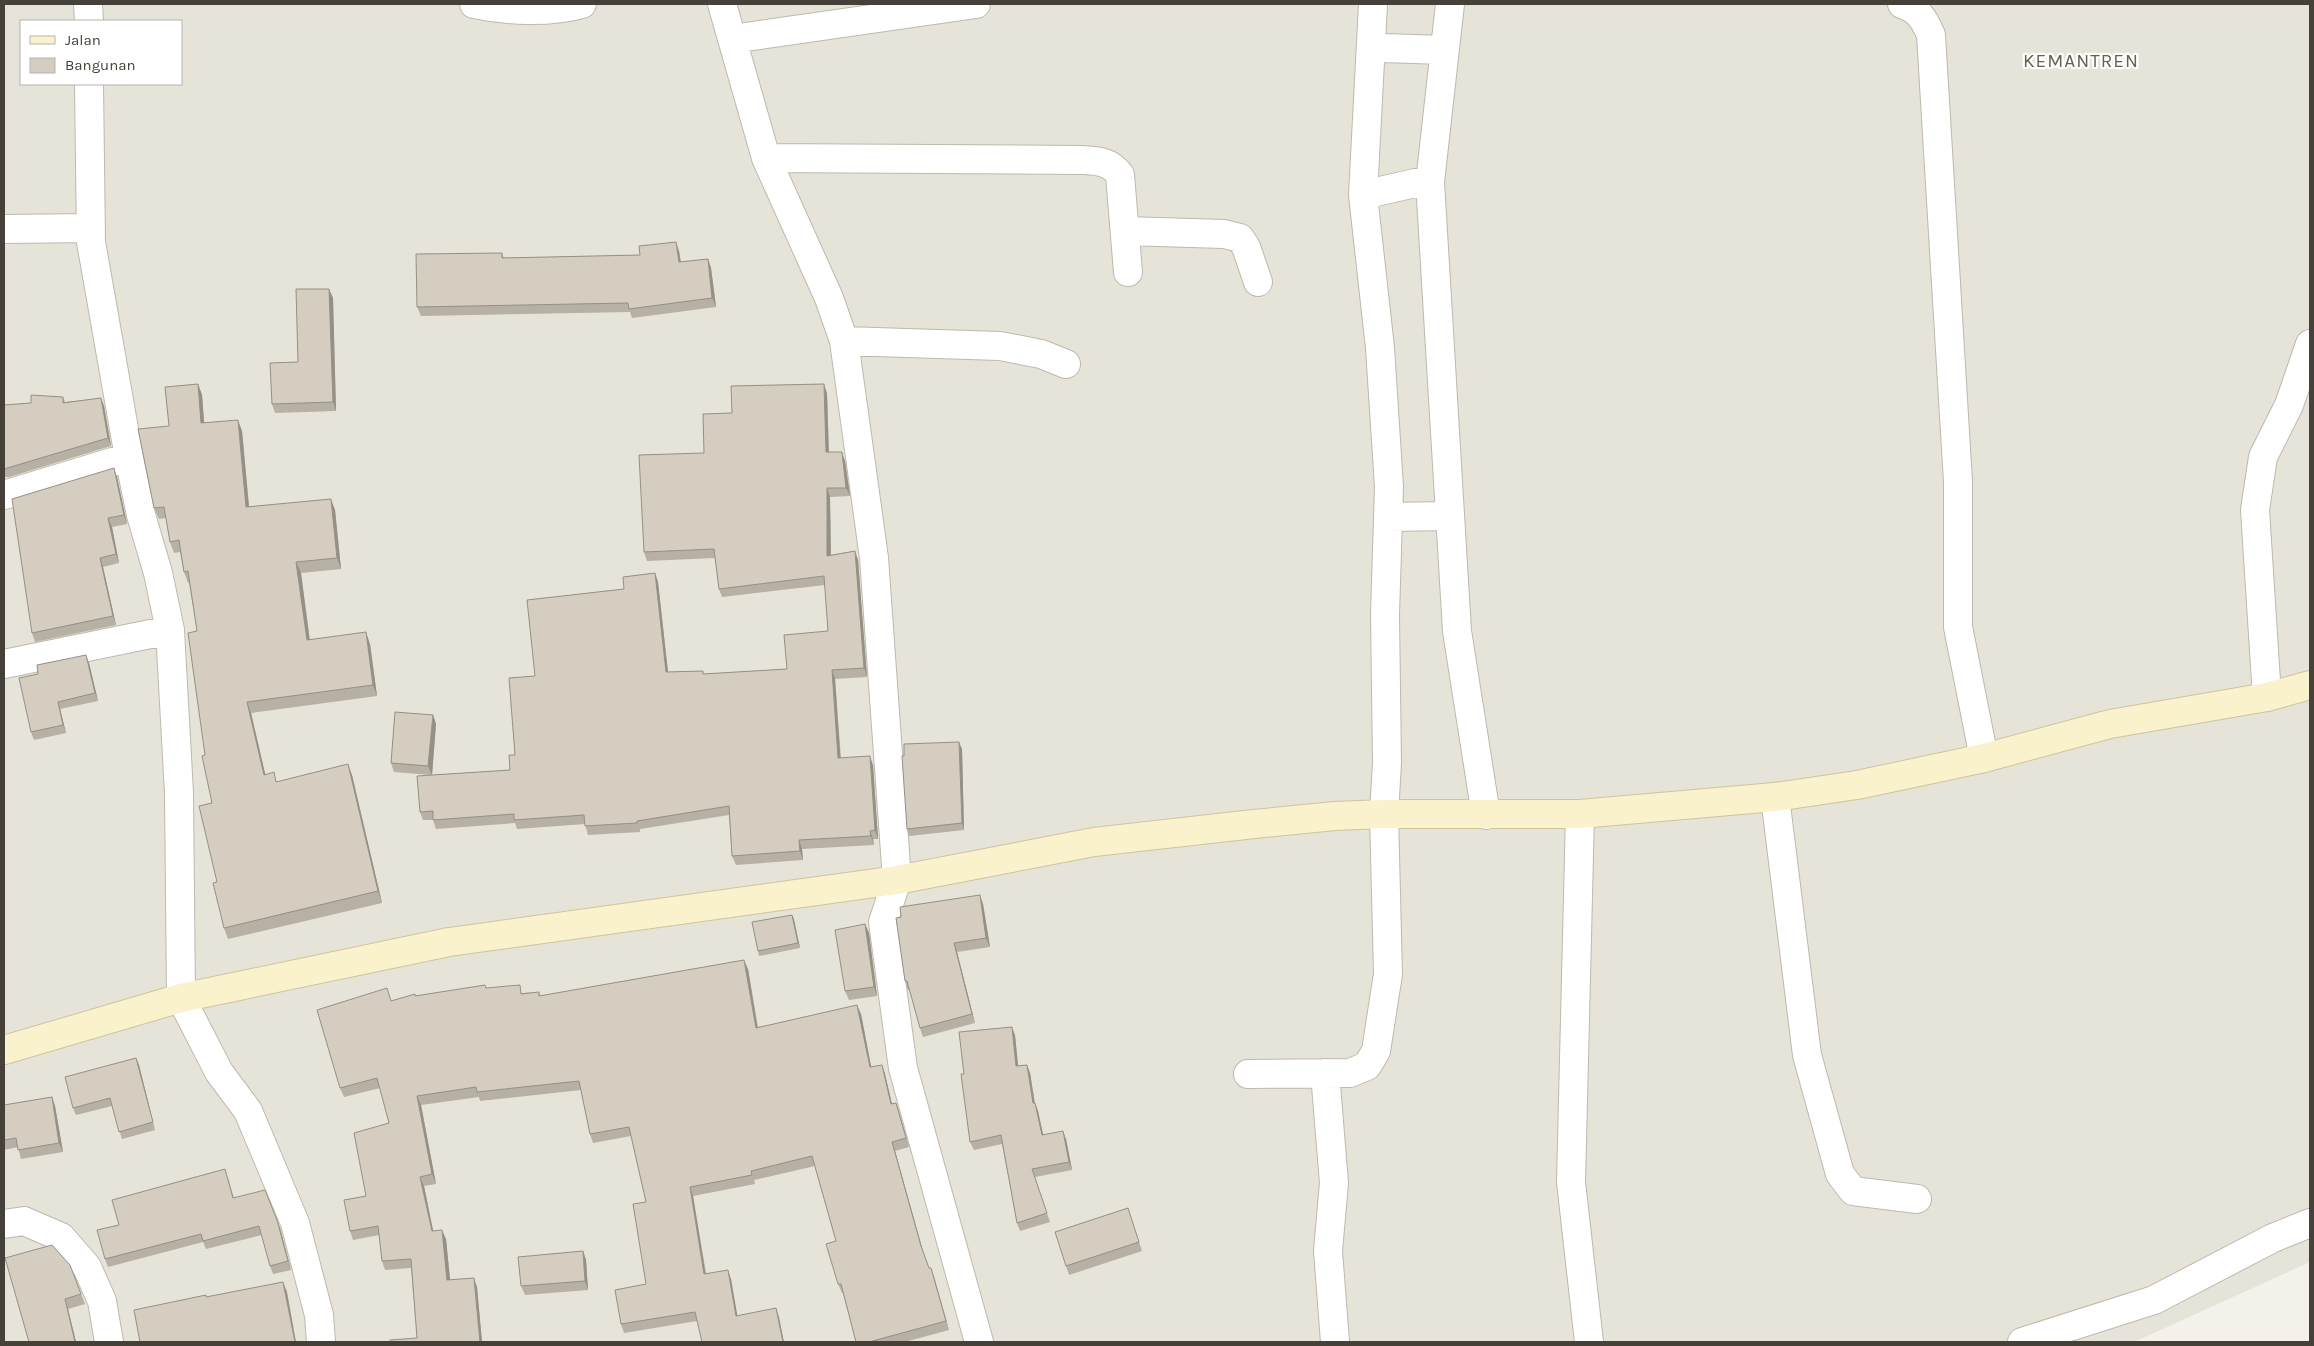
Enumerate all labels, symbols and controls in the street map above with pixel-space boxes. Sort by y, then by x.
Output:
legend [20,20,182,85]
text: Jalan [65,31,101,49]
district label: KEMANTREN [2023,50,2139,72]
text: Bangunan [65,56,136,74]

